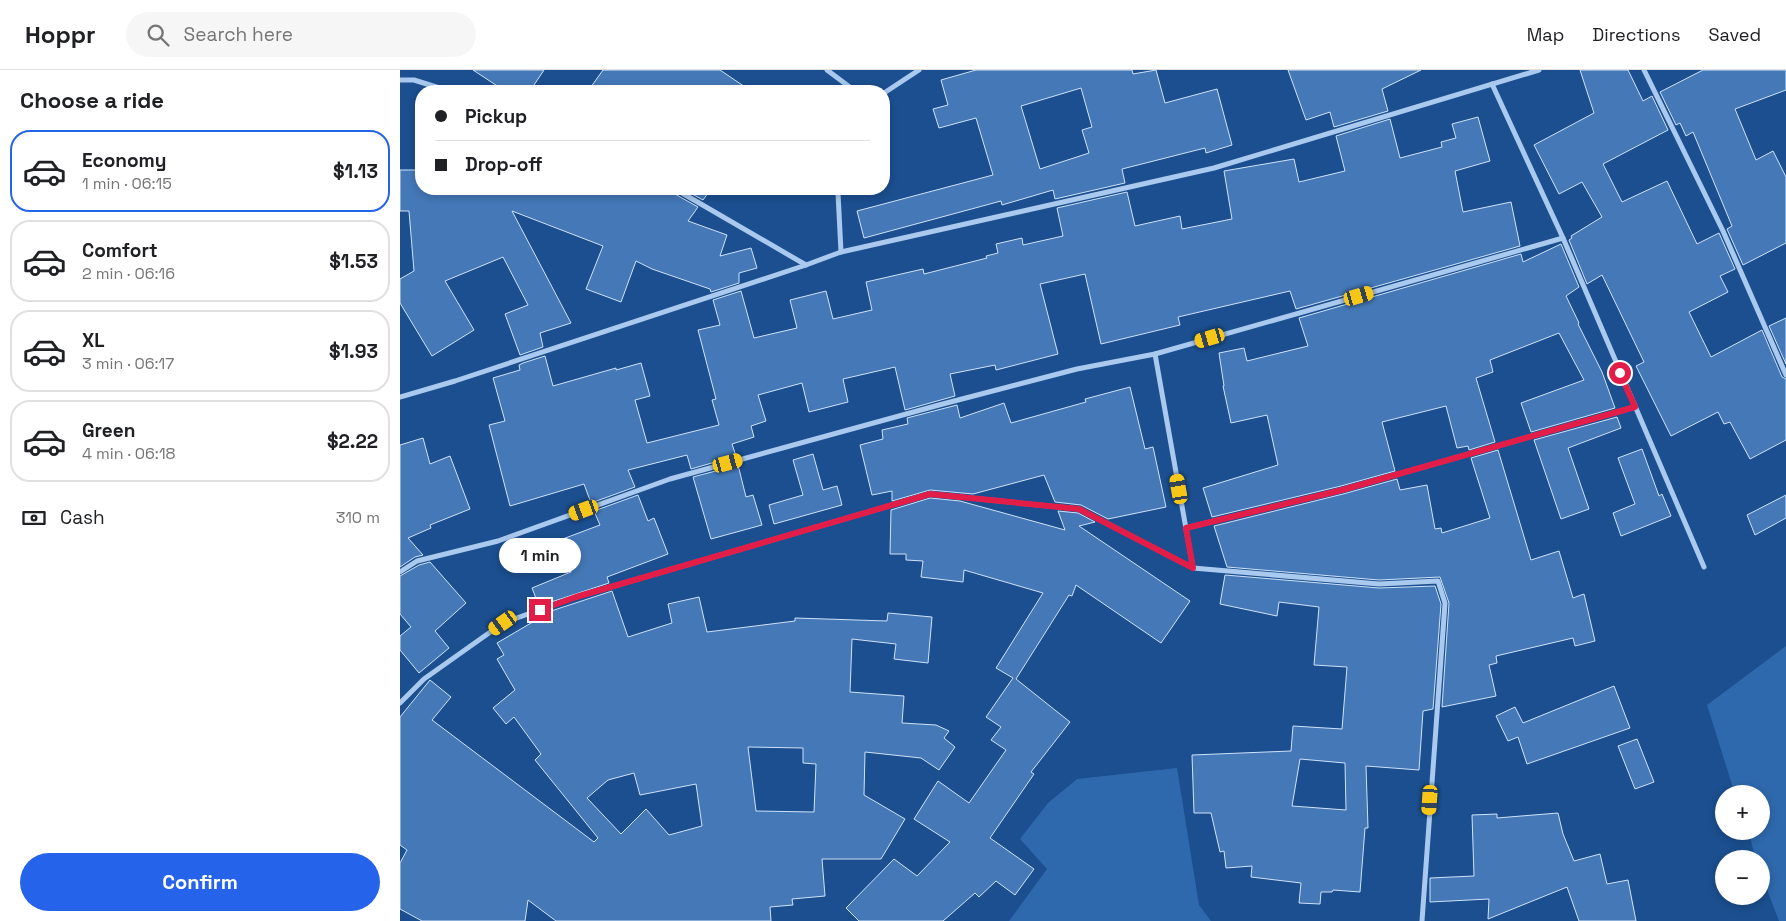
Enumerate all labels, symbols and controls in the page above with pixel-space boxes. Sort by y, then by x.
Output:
search box [126,12,476,57]
text: Hoppr [25,19,96,50]
icon: search [144,21,172,49]
text: Search here [184,22,293,47]
text: Map [1527,23,1564,46]
text: Directions [1592,23,1681,46]
text: Saved [1709,23,1761,46]
text: Choose a ride [20,86,164,114]
text: Pickup [465,104,527,129]
text: Economy [82,148,166,173]
icon: car [22,149,67,194]
text: Drop-off [465,152,543,177]
text: $1.13 [333,159,378,184]
text: 1 min · 06:15 [82,173,172,194]
text: Comfort [82,238,158,263]
icon: car [22,239,67,284]
text: $1.53 [329,249,378,274]
text: 2 min · 06:16 [82,263,175,284]
car [1342,285,1375,307]
car [1193,327,1226,349]
text: XL [82,328,105,353]
icon: car [22,329,67,374]
text: $1.93 [329,339,378,364]
text: 3 min · 06:17 [82,353,174,374]
route start [1609,362,1631,384]
text: Green [82,418,135,443]
icon: car [22,419,67,464]
text: $2.22 [327,429,378,454]
text: 4 min · 06:18 [82,443,176,464]
car [711,452,744,474]
car [1169,473,1188,505]
car [567,498,600,522]
icon: cash [20,504,48,532]
text: Cash [60,505,105,530]
text: 310 m [336,507,380,528]
callout: 1 min [499,538,581,572]
text: 1 min [520,545,560,566]
route end [529,599,551,621]
car [486,608,519,638]
car [1421,785,1438,815]
map controls [1715,785,1770,905]
button: + [1715,785,1770,840]
button: − [1715,850,1770,905]
button: Confirm [20,853,380,911]

